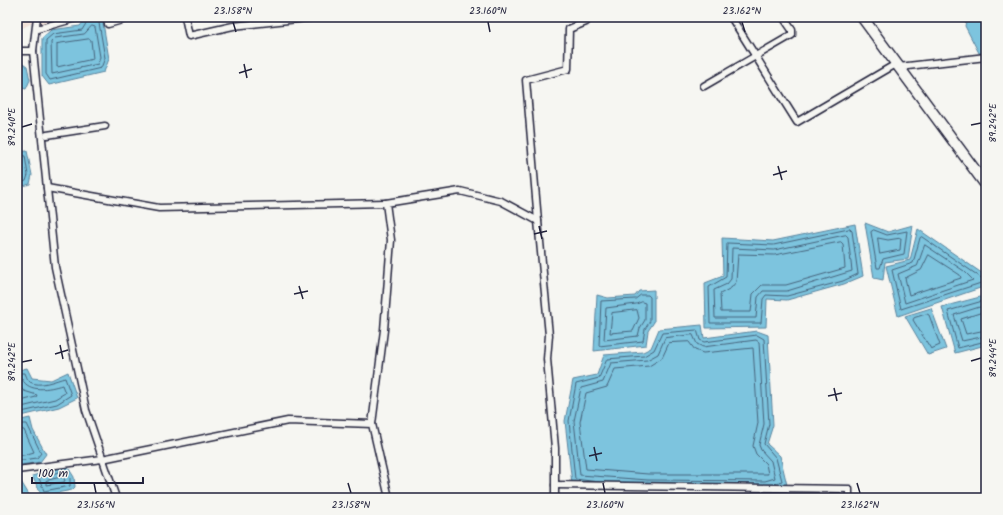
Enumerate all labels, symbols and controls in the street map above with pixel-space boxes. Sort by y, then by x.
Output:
text: 23.158°N [214,3,253,19]
text: 23.160°N [469,3,507,19]
text: 23.162°N [723,3,762,19]
text: 89.242°E [985,102,1001,143]
text: 89.240°E [4,106,20,146]
text: 89.244°E [985,337,1001,378]
text: 89.242°E [4,341,20,382]
scale bar [32,459,143,485]
text: 100 m [38,464,69,483]
text: 23.156°N [77,497,115,513]
text: 23.158°N [332,497,371,513]
text: 23.160°N [586,497,624,513]
text: 23.162°N [841,497,880,513]

